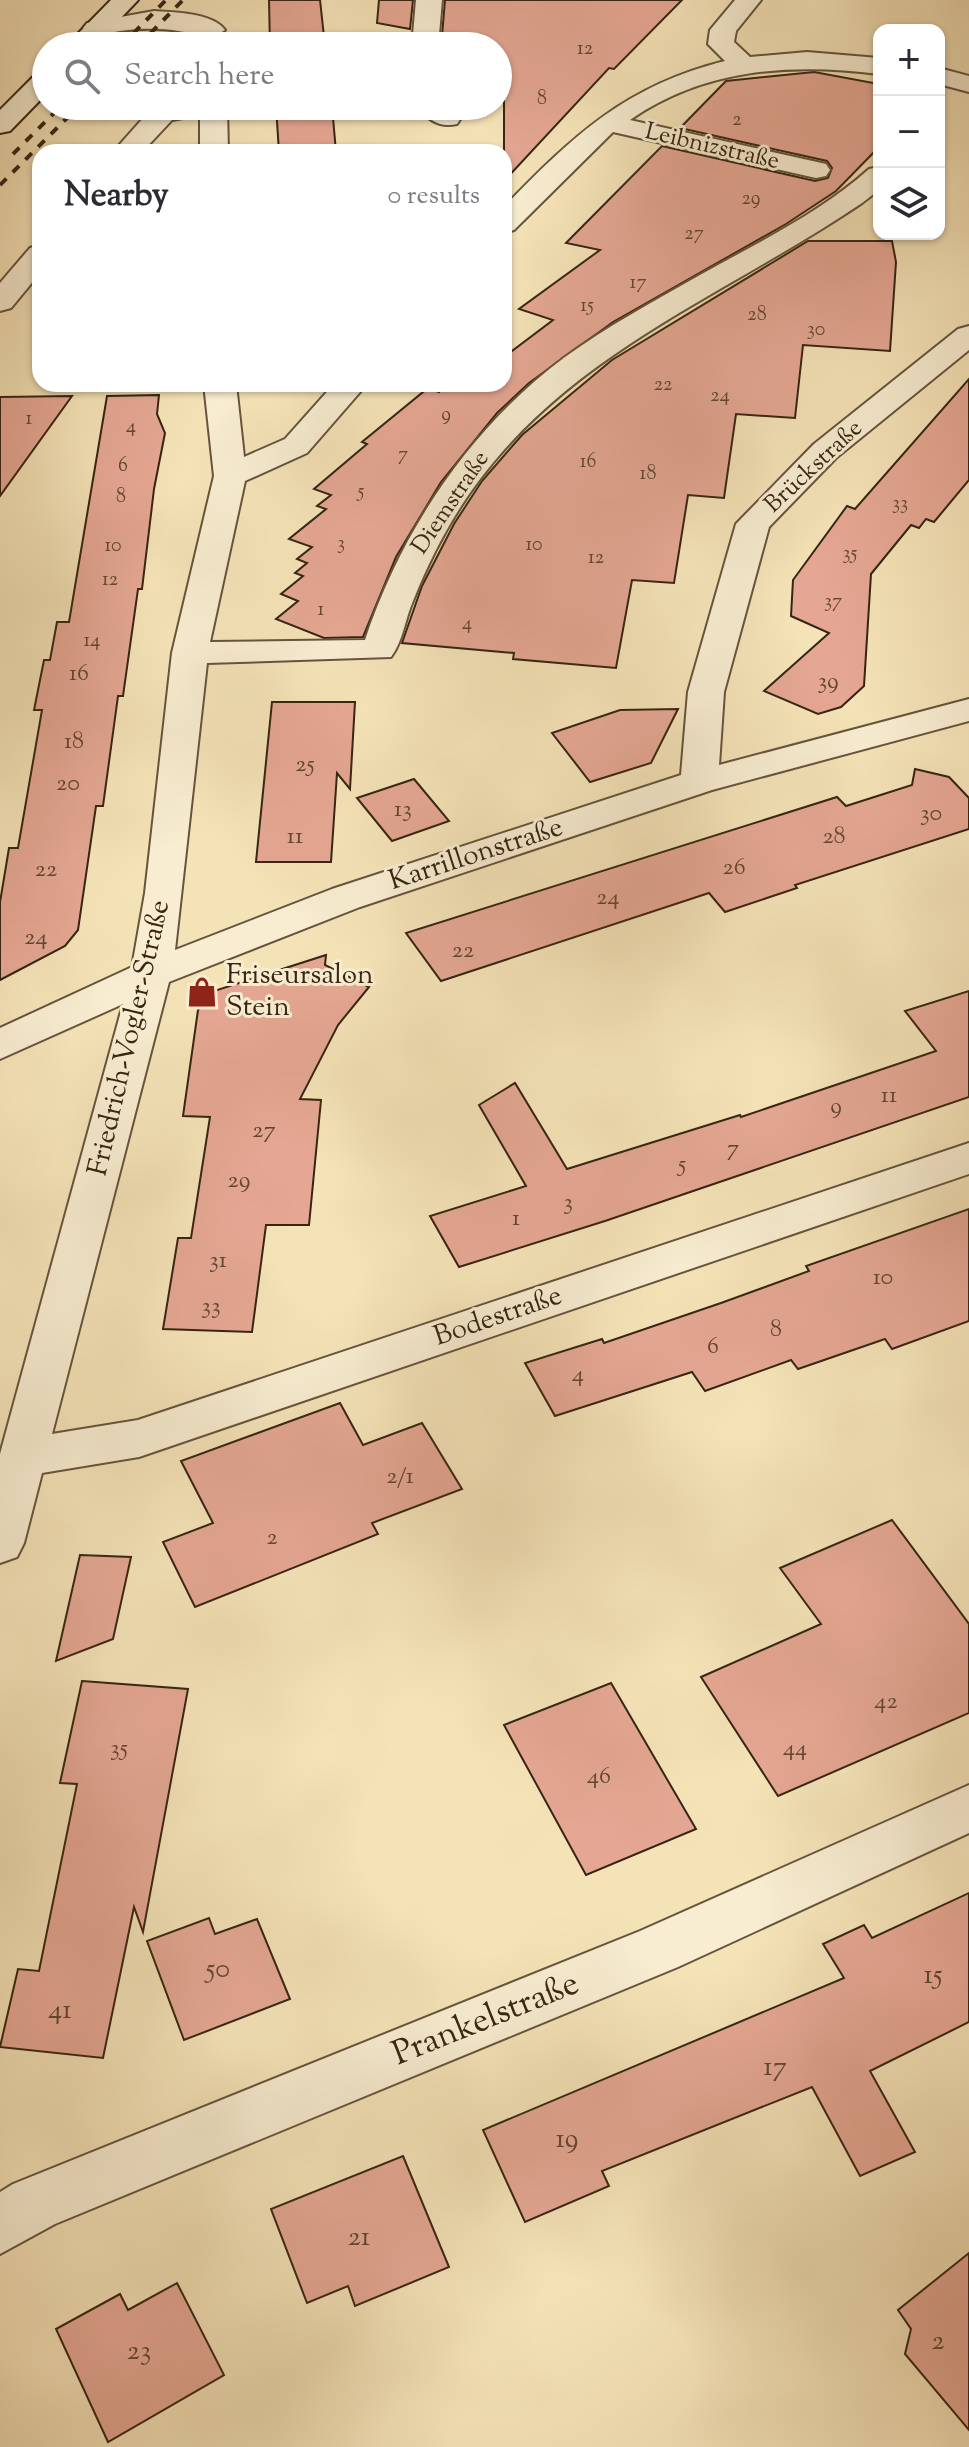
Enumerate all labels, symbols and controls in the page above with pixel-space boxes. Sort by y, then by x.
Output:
map controls [873,24,945,240]
button: + [873,24,945,96]
search box [32,32,512,120]
house number: 12 [577,35,593,64]
icon: search [60,54,104,98]
text: Search here [124,55,274,98]
house number: 8 [537,85,547,114]
button: − [873,96,945,168]
house number: 2 [732,106,742,135]
street label: Leibnizstraße [641,115,783,179]
button: layers [873,168,945,240]
text: Nearby [64,172,169,221]
text: 0 results [388,178,480,215]
house number: 29 [741,185,761,214]
house number: 27 [684,220,704,249]
house number: 17 [630,269,646,298]
house number: 15 [580,292,594,321]
house number: 28 [747,301,767,330]
house number: 30 [807,316,825,345]
house number: 22 [654,371,672,400]
house number: 24 [710,382,730,411]
house number: 9 [441,401,451,430]
house number: 1 [26,405,33,434]
house number: 4 [126,413,136,442]
street label: Brückstraße [757,413,871,521]
house number: 7 [398,441,408,470]
street label: Diemstraße [404,444,498,562]
house number: 16 [580,448,596,477]
house number: 6 [118,452,128,481]
house number: 18 [640,460,656,489]
house number: 5 [357,478,365,507]
house number: 8 [116,483,126,512]
house number: 33 [892,490,908,519]
house number: 3 [337,530,345,559]
house number: 10 [525,531,543,560]
house number: 10 [104,532,122,561]
house number: 35 [843,540,858,569]
house number: 12 [588,544,604,573]
house number: 12 [102,566,118,595]
house number: 37 [824,588,842,617]
house number: 1 [318,596,325,625]
house number: 4 [462,610,472,639]
house number: 14 [84,627,100,656]
house number: 16 [69,657,89,691]
house number: 39 [817,665,839,699]
house number: 18 [64,725,84,759]
house number: 25 [295,748,315,782]
house number: 20 [56,767,80,801]
house number: 13 [394,793,412,827]
house number: 30 [920,797,942,831]
street label: Karrillonstraße [384,808,568,902]
house number: 11 [287,820,303,854]
house number: 28 [822,820,846,854]
house number: 26 [722,851,746,885]
house number: 22 [35,853,57,887]
house number: 24 [596,881,620,915]
street label: Friedrich-Vogler-Straße [79,896,181,1180]
house number: 24 [24,921,48,955]
house number: 22 [452,934,474,968]
place label: Friseursalon Stein [226,956,374,1028]
shop icon: Friseursalon Stein [185,975,219,1009]
house number: 11 [881,1079,897,1113]
house number: 9 [830,1090,842,1124]
house number: 27 [252,1114,276,1148]
house number: 7 [727,1132,739,1166]
house number: 5 [676,1148,686,1182]
house number: 29 [228,1164,250,1198]
house number: 3 [563,1186,573,1220]
house number: 1 [512,1202,520,1236]
house number: 31 [209,1244,227,1278]
house number: 10 [873,1261,893,1295]
street label: Bodestraße [428,1276,568,1358]
house number: 33 [201,1290,221,1324]
house number: 8 [770,1313,782,1347]
house number: 6 [707,1330,719,1364]
house number: 4 [572,1358,584,1392]
house number: 2/1 [386,1460,414,1494]
house number: 2 [266,1521,278,1555]
house number: 42 [874,1685,898,1719]
house number: 35 [110,1732,128,1766]
house number: 44 [783,1732,807,1766]
house number: 46 [587,1760,611,1794]
house number: 50 [204,1950,230,1990]
house number: 15 [923,1956,943,1996]
street label: Prankelstraße [385,1960,587,2080]
house number: 41 [48,1991,72,2031]
house number: 17 [763,2048,787,2088]
house number: 19 [556,2120,578,2160]
house number: 21 [348,2218,370,2258]
house number: 2 [931,2322,945,2362]
house number: 23 [127,2332,151,2372]

